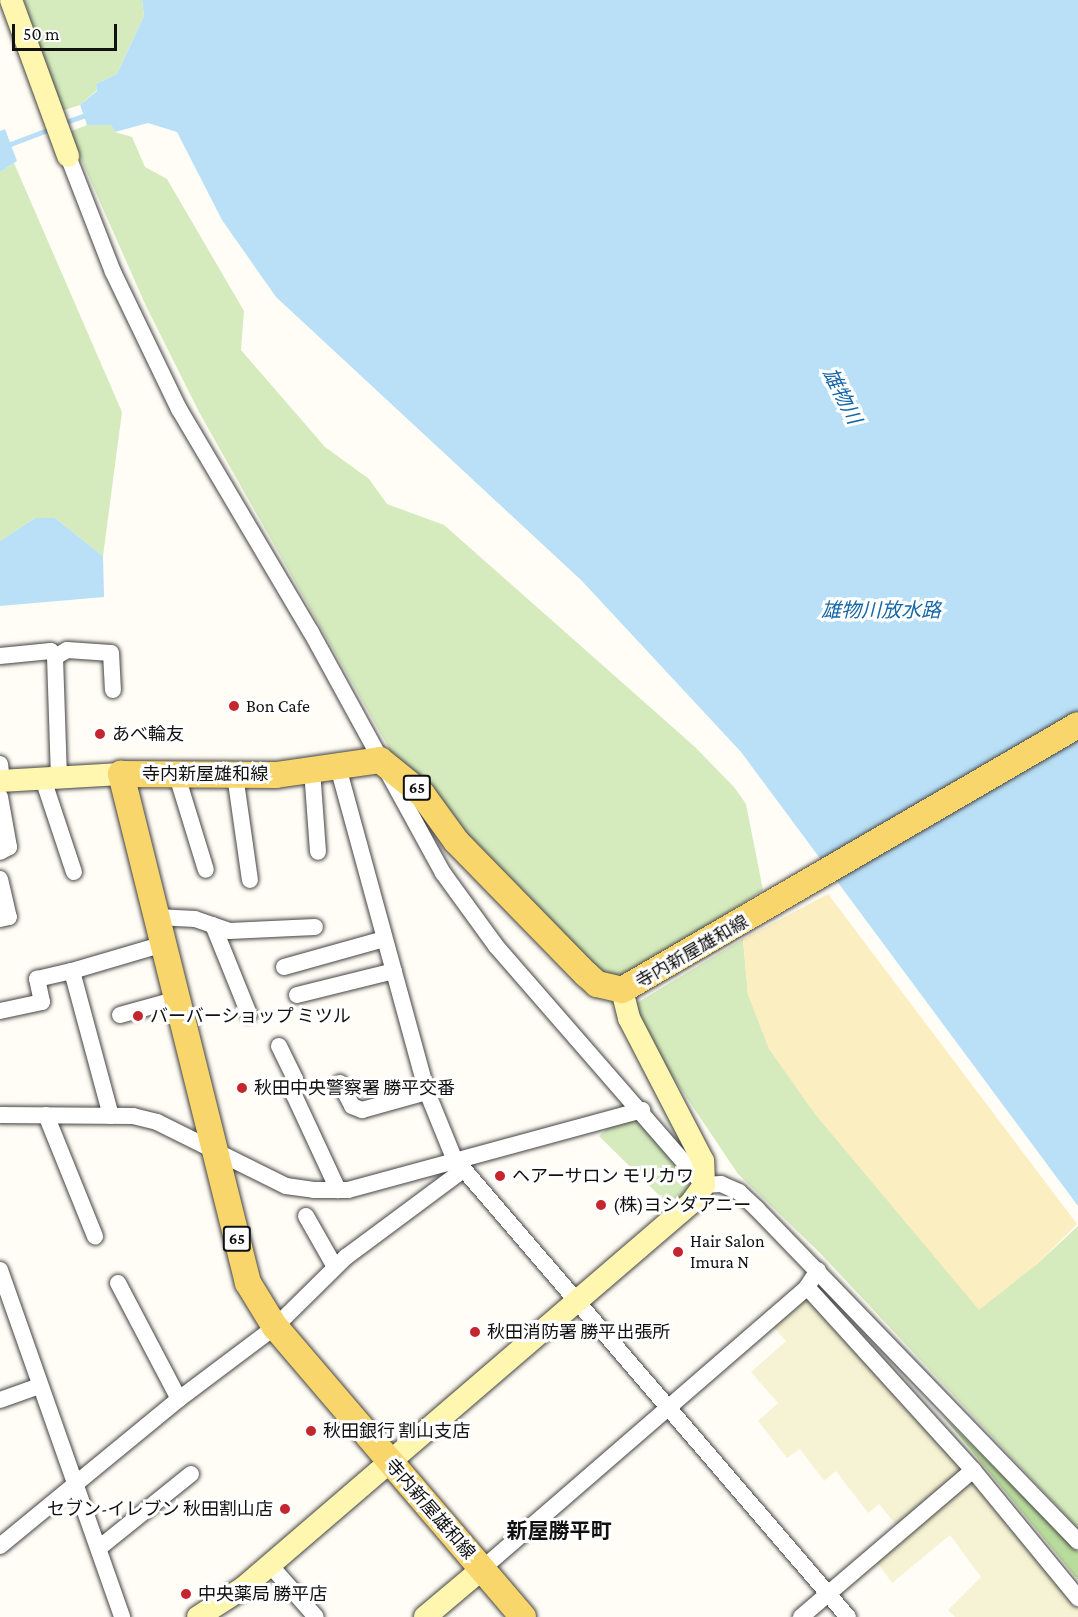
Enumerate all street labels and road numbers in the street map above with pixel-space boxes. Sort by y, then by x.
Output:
street label: 寺内新屋雄和線 [142,763,268,785]
road number: 65 [402,775,432,801]
street label: 寺内新屋雄和線 [632,911,752,993]
road number: 65 [222,1226,252,1252]
street label: 寺内新屋雄和線 [381,1454,479,1564]

